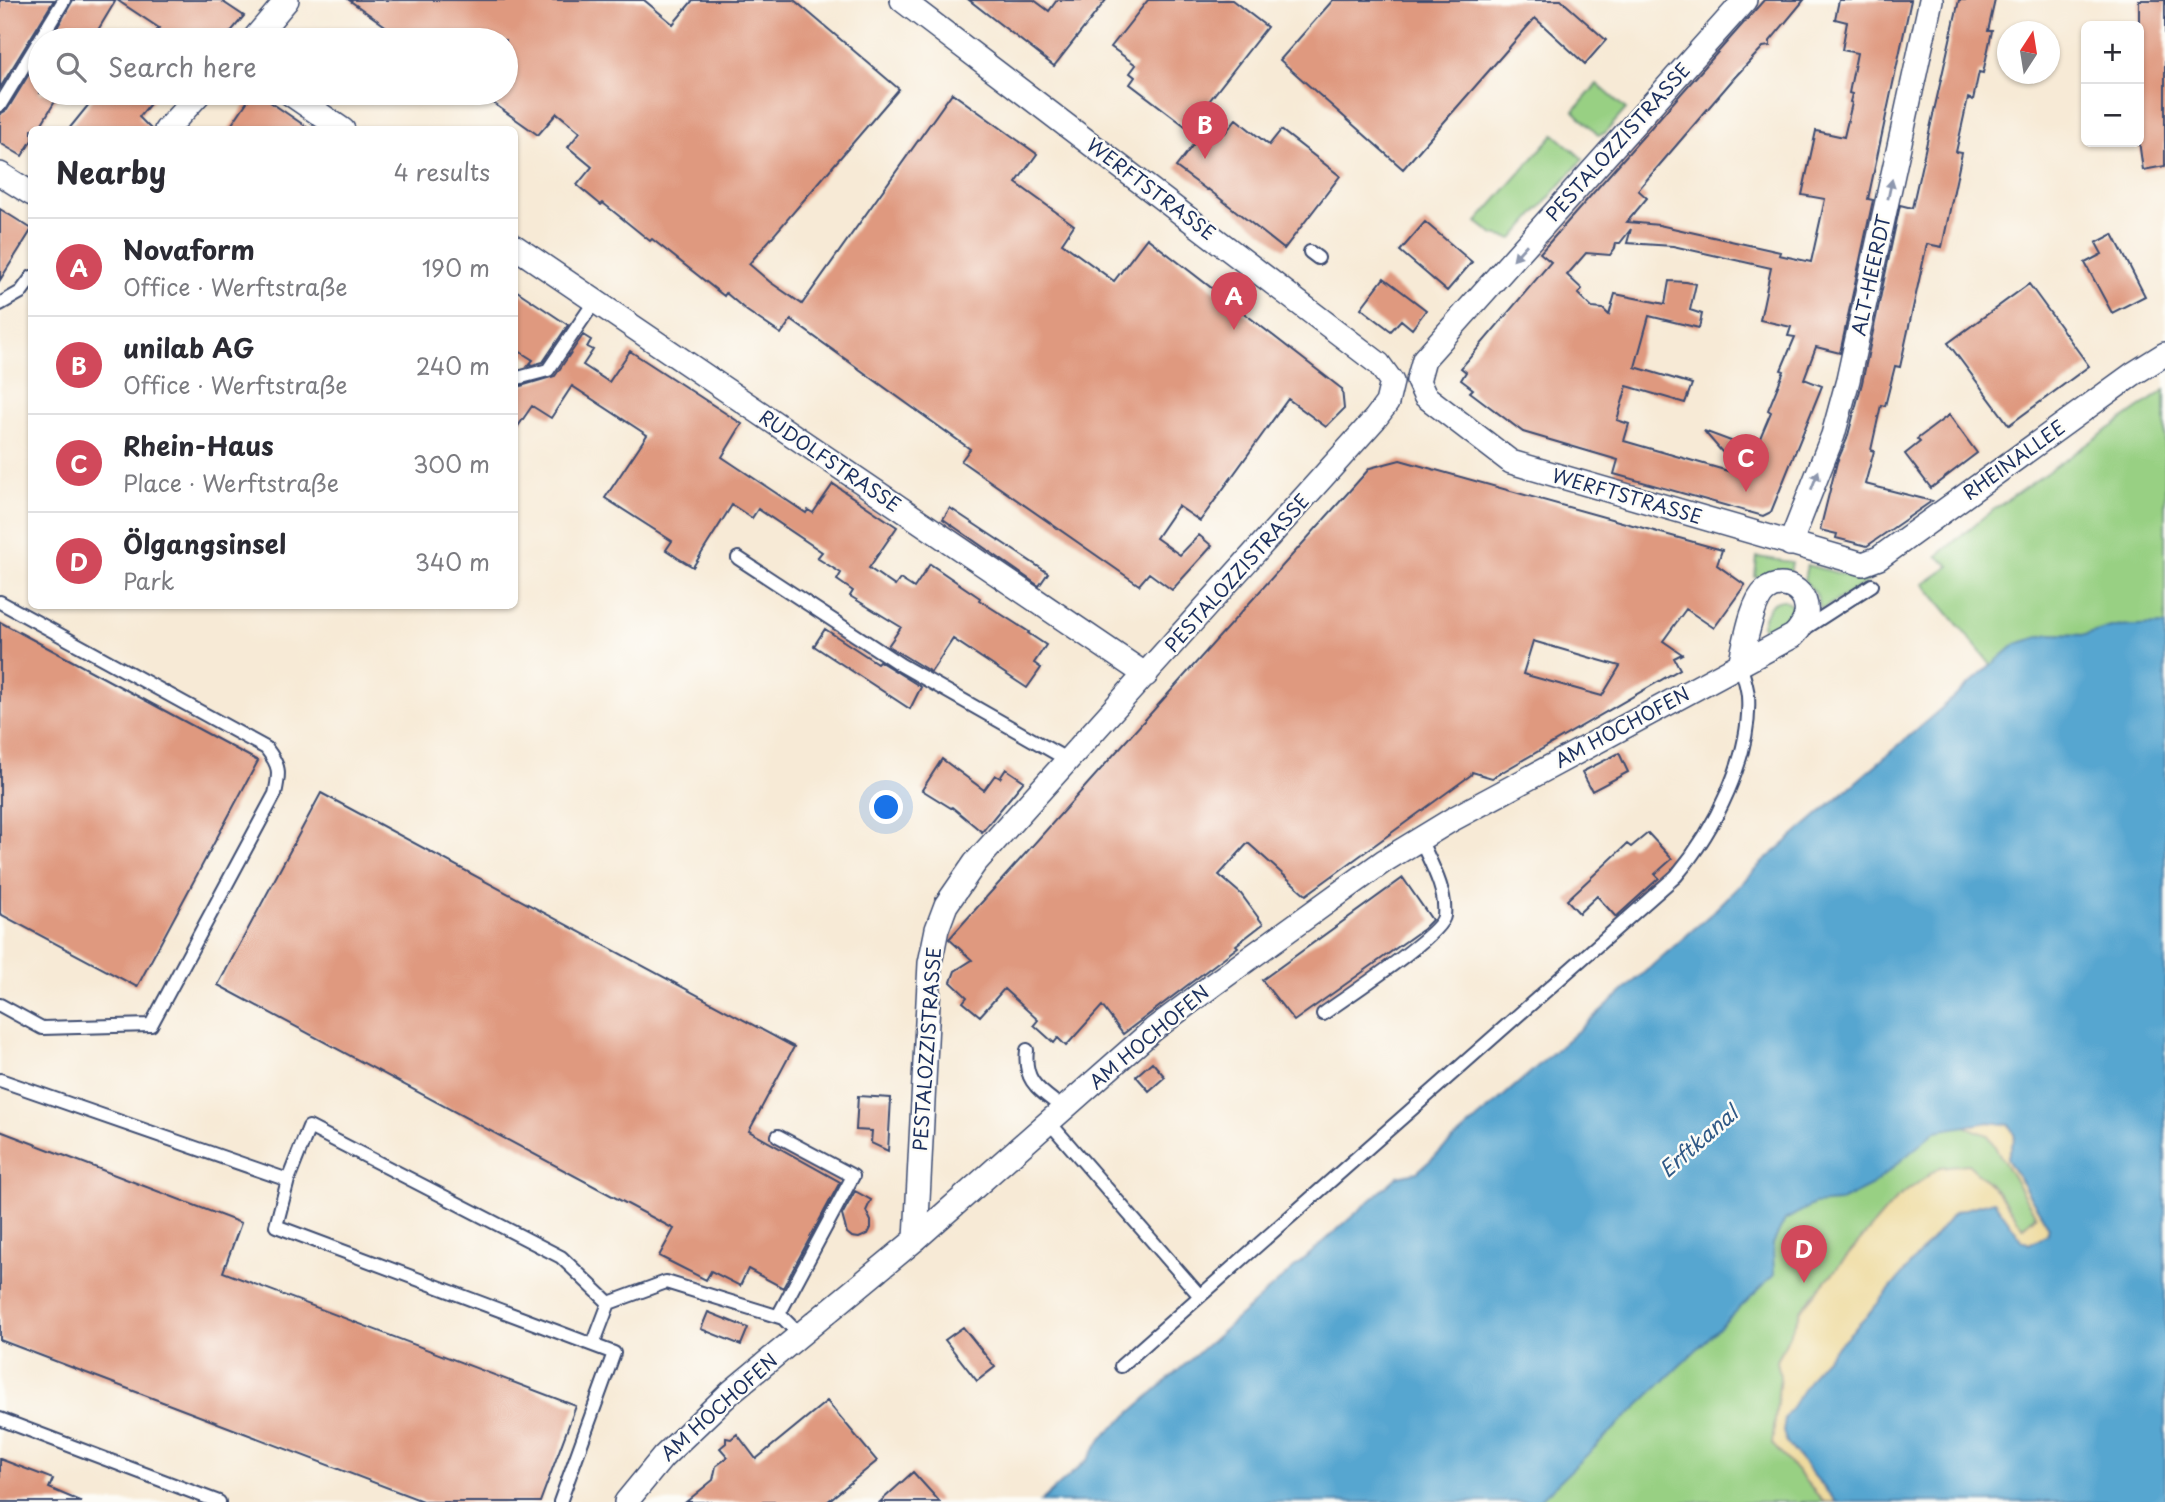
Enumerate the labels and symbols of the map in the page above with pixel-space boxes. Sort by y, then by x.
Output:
north arrow [1997,21,2060,84]
street label: PESTALOZZISTRASSE [1538,56,1696,227]
pin: B [1182,101,1228,159]
street label: WERFTSTRASSE [1081,130,1222,246]
one-way arrow [1884,178,1895,200]
street label: ALT-HEERDT [1844,212,1897,338]
one-way arrow [1512,243,1528,261]
pin: A [1211,272,1257,330]
street label: RUDOLFSTRASSE [754,402,907,518]
street label: RHEINALLEE [1956,412,2070,506]
pin: C [1723,434,1769,492]
street label: WERFTSTRASSE [1549,460,1706,530]
one-way arrow [1810,470,1821,491]
street label: PESTALOZZISTRASSE [1157,487,1315,658]
street label: AM HOCHOFEN [1549,679,1694,774]
your location [869,790,903,824]
street label: PESTALOZZISTRASSE [905,946,947,1152]
street label: AM HOCHOFEN [1082,978,1215,1095]
water label: Erftkanal [1651,1095,1747,1184]
pin: D [1781,1225,1827,1283]
street label: AM HOCHOFEN [654,1346,783,1467]

